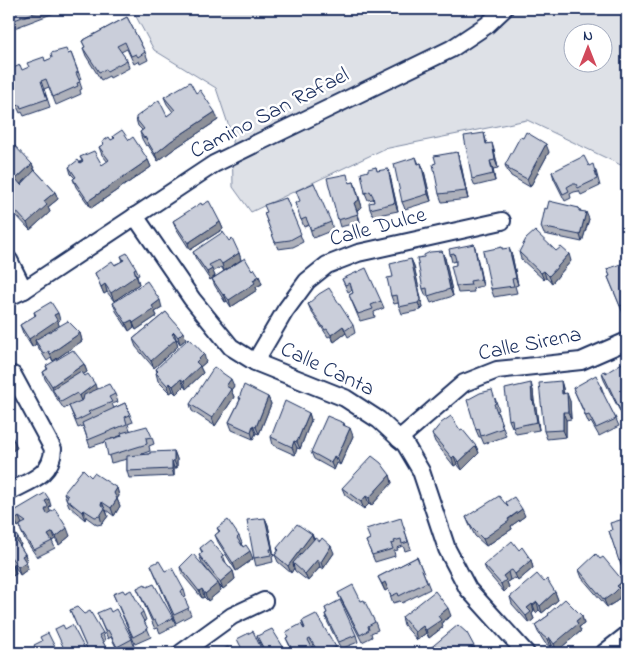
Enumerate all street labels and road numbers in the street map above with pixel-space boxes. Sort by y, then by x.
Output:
street label: Camino San Rafael [185,60,355,168]
street label: Calle Dulce [326,200,430,256]
street label: Calle Sirena [476,319,584,371]
street label: Calle Canta [275,334,379,406]

